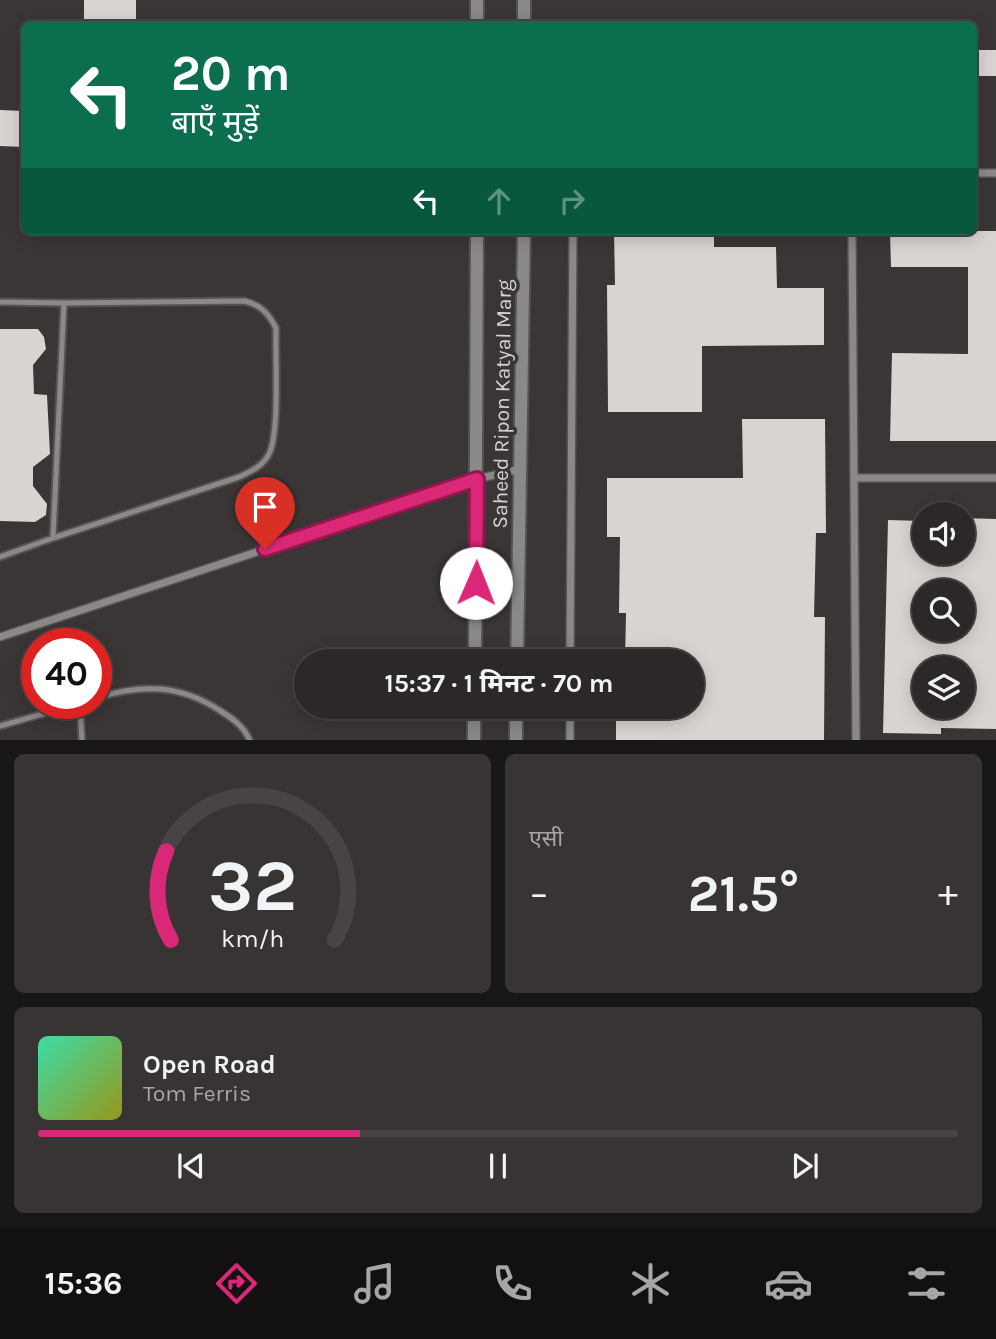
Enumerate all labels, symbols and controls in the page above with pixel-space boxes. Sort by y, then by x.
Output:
text: 20 m [171,45,291,102]
icon: left [56,49,147,140]
text: बाएँ मुड़ें [171,104,259,141]
icon: left [407,182,445,220]
icon: ahead [480,182,518,220]
icon: right [553,182,591,220]
street label: Saheed Ripon Katyal Marg [488,279,516,529]
pin [235,477,295,549]
icon: arrive [246,488,284,526]
map controls [912,502,975,719]
button: sound [912,502,975,565]
position arrow [439,546,513,620]
button: search [912,579,975,642]
speed limit sign: 40 [21,628,112,719]
button: layers [912,656,975,719]
text: 15:37 · 1 मिनट · 70 m [384,668,614,699]
text: एसी [529,825,563,852]
text: 32 [208,843,297,928]
text: 21.5° [688,863,799,924]
text: − [529,871,549,916]
text: + [938,871,958,916]
text: km/h [221,923,284,952]
text: Open Road [143,1049,276,1080]
text: Tom Ferris [143,1080,251,1107]
icon: previous [172,1147,210,1185]
icon: pause [479,1147,517,1185]
icon: next [786,1147,824,1185]
icon: directions [212,1259,261,1308]
icon: music [350,1259,399,1308]
icon: phone [488,1259,537,1308]
icon: climate [626,1259,675,1308]
icon: car [764,1259,813,1308]
icon: filters [902,1259,951,1308]
text: 15:36 [45,1265,123,1302]

